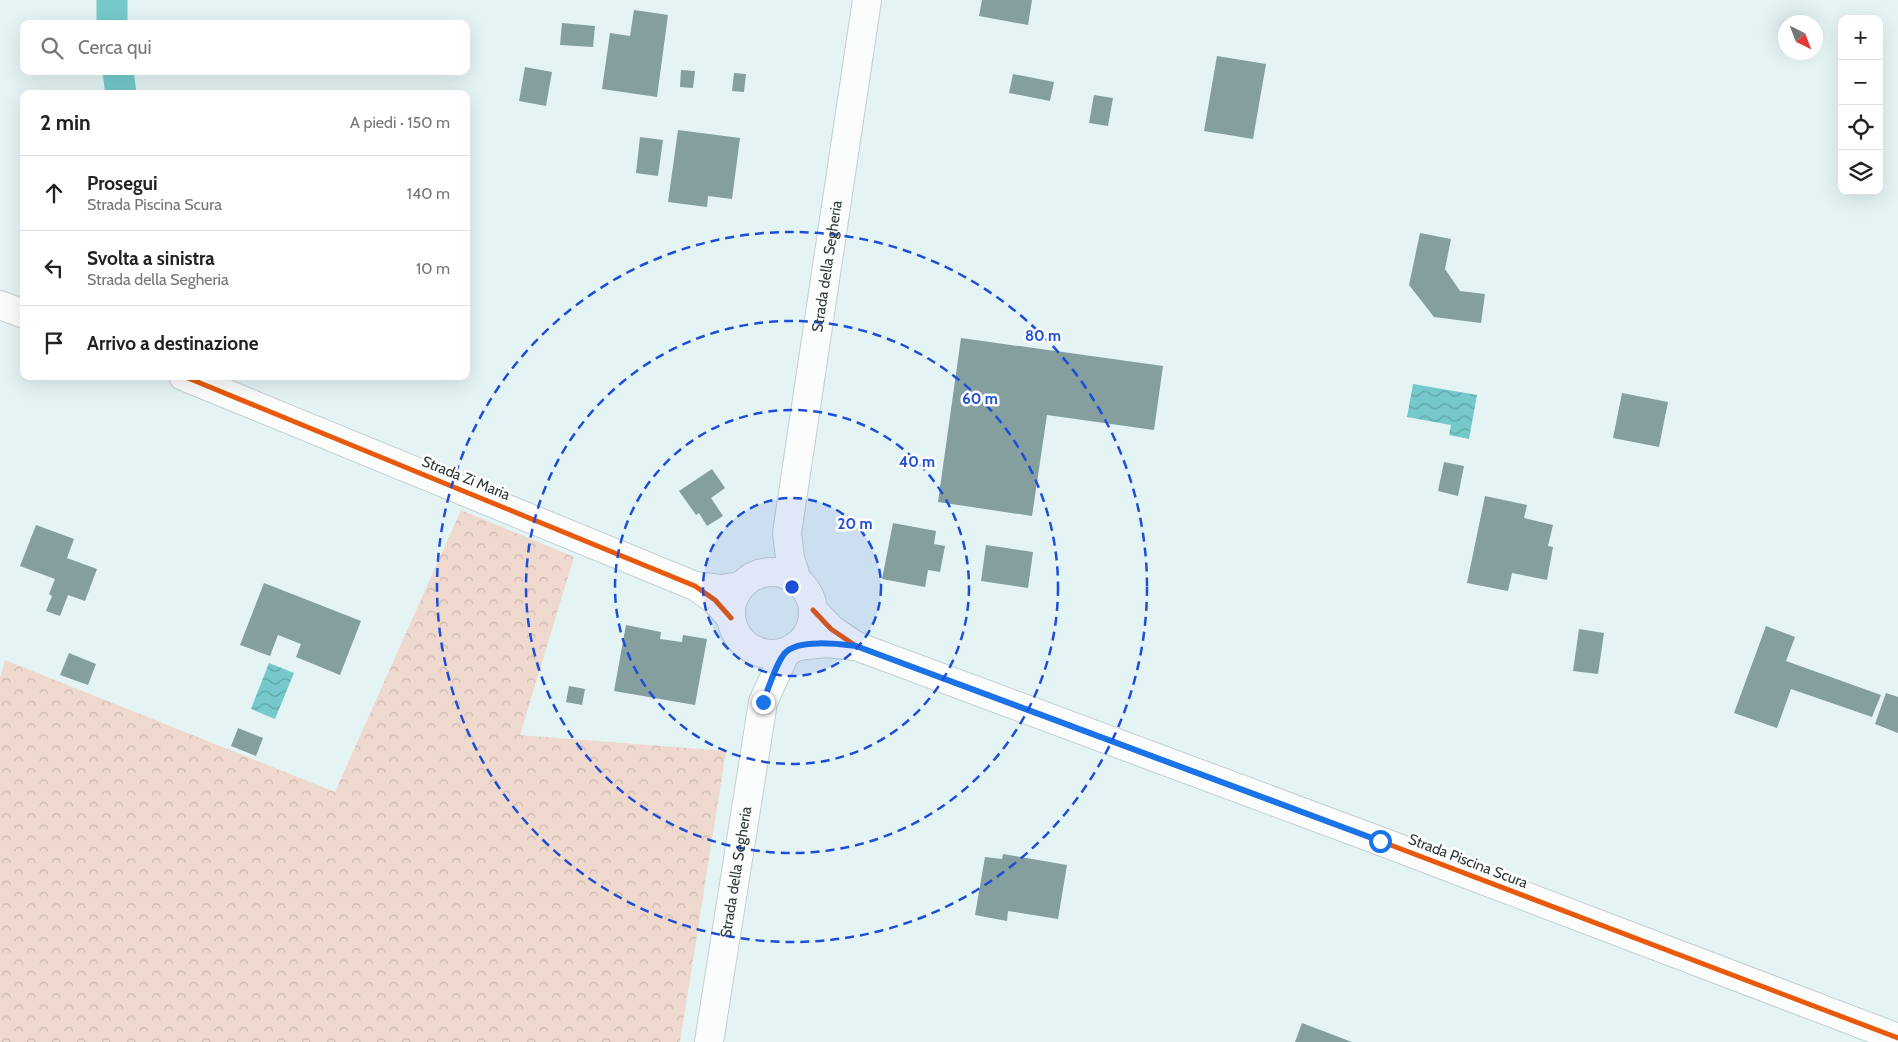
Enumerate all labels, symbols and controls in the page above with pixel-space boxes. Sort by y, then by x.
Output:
north arrow [1778,15,1823,60]
map controls [1838,15,1883,195]
button: + [1838,15,1883,60]
search box [20,20,470,75]
icon: search [38,34,66,62]
text: Cerca qui [78,36,152,59]
button: − [1838,60,1883,105]
button: locate [1838,105,1883,150]
text: 2 min [40,110,91,135]
text: A piedi · 150 m [350,113,450,132]
button: layers [1838,150,1883,195]
text: Prosegui [87,172,158,195]
icon: ahead [40,179,68,207]
text: 140 m [407,184,450,203]
text: Strada Piscina Scura [87,195,222,214]
street label: Strada della Segheria [808,198,846,333]
text: Svolta a sinistra [87,247,215,270]
icon: left [40,254,68,282]
text: 10 m [416,259,450,278]
text: Strada della Segheria [87,270,229,289]
text: 80 m [1025,327,1061,345]
icon: arrive [40,329,68,357]
text: Arrivo a destinazione [87,332,258,355]
text: 60 m [962,390,998,408]
street label: Strada Zi Maria [419,452,513,504]
text: 40 m [899,453,935,471]
text: 20 m [838,515,872,533]
centre of rings [783,578,801,596]
route end [752,691,775,714]
street label: Strada della Segheria [717,804,755,939]
route start [1369,830,1392,853]
street label: Strada Piscina Scura [1406,830,1531,892]

